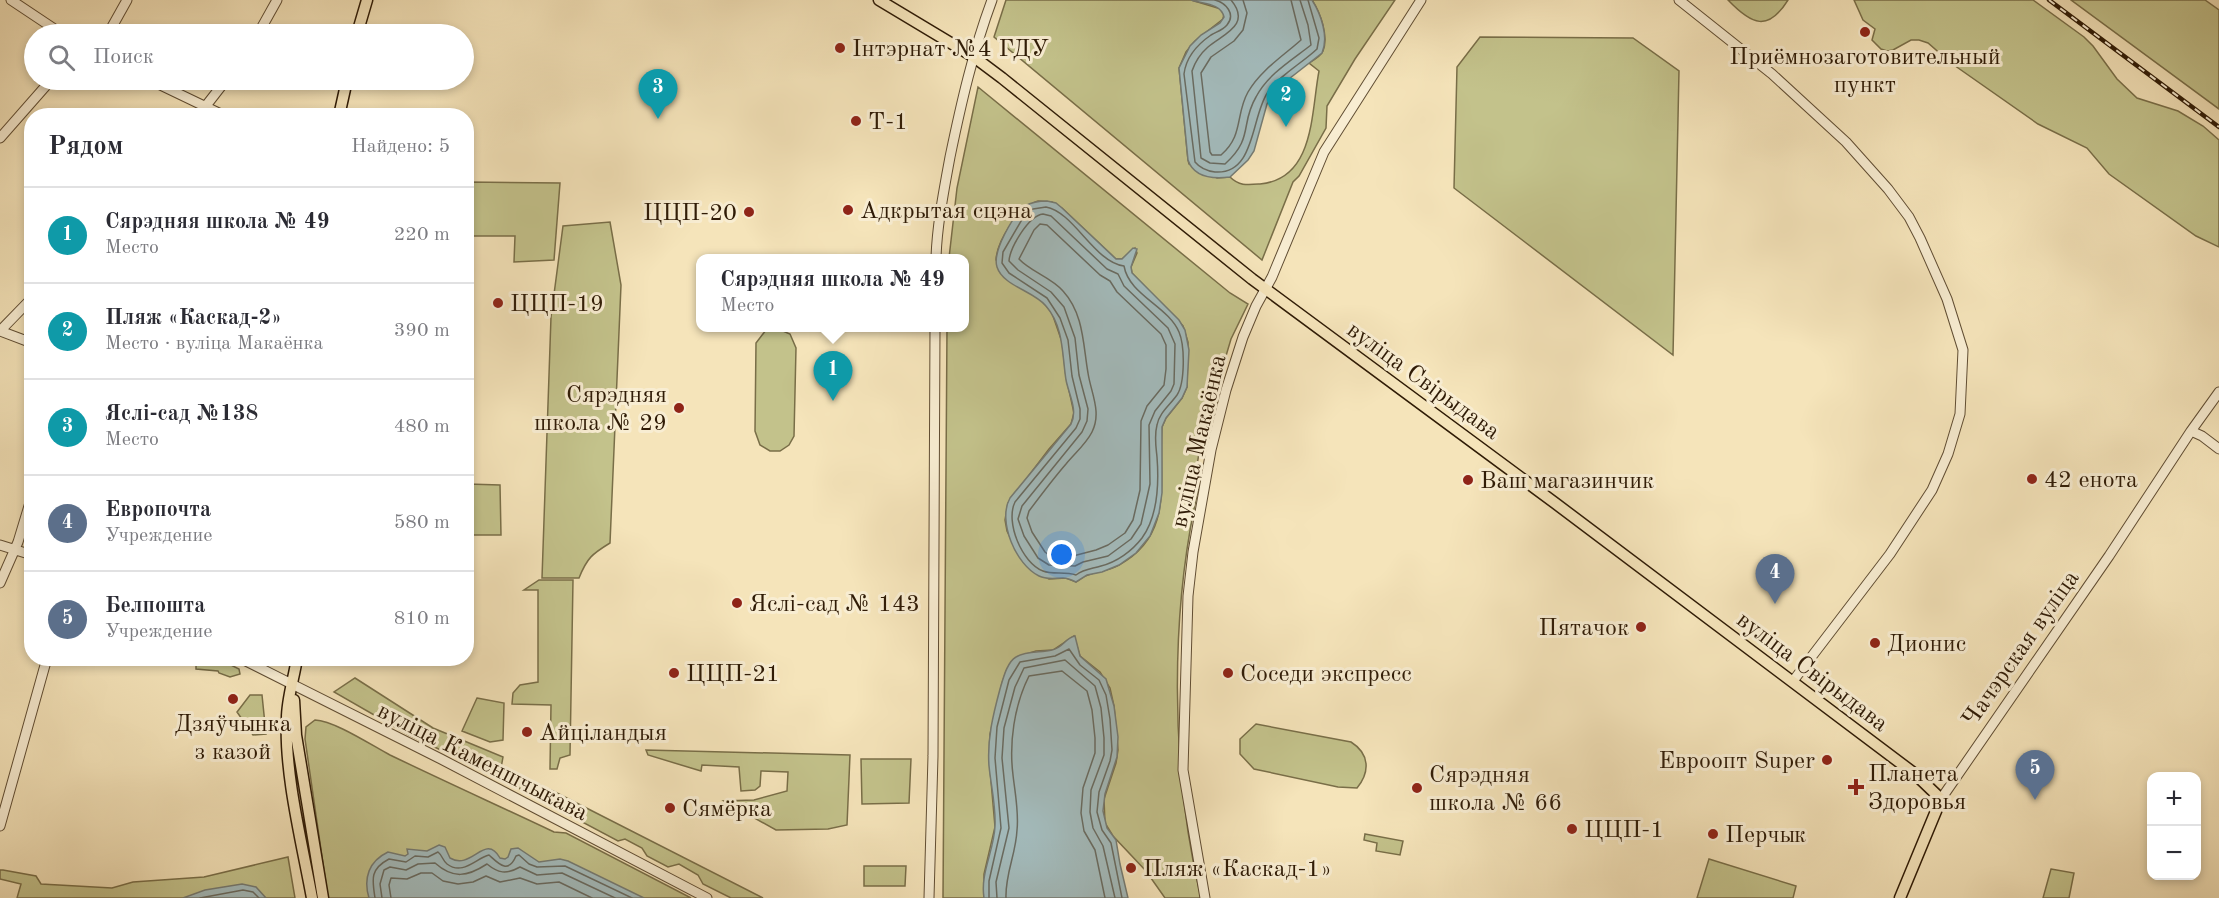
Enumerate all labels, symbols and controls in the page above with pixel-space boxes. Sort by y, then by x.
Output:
search box [24,24,474,90]
marker: Приёмнозаготовительный пункт [1858,25,1872,39]
place label: Інтэрнат №4 ГДУ [852,38,1049,62]
icon: search [45,41,78,74]
marker: Інтэрнат №4 ГДУ [833,41,847,55]
text: Поиск [93,46,154,68]
place label: Приёмнозаготовительный пункт [1729,46,2001,98]
pin: 3 [638,70,678,119]
pin: 2 [1266,78,1306,127]
place label: Т-1 [868,111,908,135]
marker: Т-1 [849,114,863,128]
text: Рядом [48,134,123,160]
text: Найдено: 5 [351,137,450,157]
place label: Адкрытая сцэна [860,200,1032,224]
place label: ЦЦП-20 [643,202,737,226]
marker: Адкрытая сцэна [841,203,855,217]
marker: ЦЦП-20 [742,205,756,219]
text: Сярэдняя школа № 49 [105,211,329,233]
text: 1 [62,225,73,245]
text: 220 m [394,225,450,245]
text: Место [105,238,159,258]
popup [696,254,969,332]
text: Сярэдняя школа № 49 [720,269,945,291]
place label: ЦЦП-19 [510,293,604,317]
marker: ЦЦП-19 [491,296,505,310]
text: Место [720,296,774,316]
text: Пляж «Каскад-2» [105,307,282,329]
street label: вуліца Свірыдава [1342,318,1504,445]
text: 2 [62,321,73,341]
text: 390 m [394,321,450,341]
text: Место · вуліца Макаёнка [105,334,323,354]
pin: 1 [814,352,852,401]
street label: вуліца Макаёнка [1168,352,1232,530]
place label: Сярэдняя школа № 29 [534,384,667,436]
marker: Сярэдняя школа № 29 [672,401,686,415]
text: Яслі-сад №138 [105,403,258,425]
text: 3 [62,417,73,437]
text: 480 m [394,417,450,437]
text: Место [105,430,159,450]
place label: 42 енота [2044,469,2138,493]
place label: Ваш магазинчик [1480,470,1654,494]
marker: 42 енота [2025,472,2039,486]
marker: Ваш магазинчик [1461,473,1475,487]
text: Европочта [105,499,211,521]
text: 4 [62,513,73,533]
text: 580 m [394,513,450,533]
text: Учреждение [105,526,213,546]
your location [1047,540,1076,569]
pin: 4 [1756,554,1794,604]
street label: Чачэрская вуліца [1959,567,2085,732]
place label: Яслі-сад № 143 [749,593,920,617]
text: Белпошта [105,595,205,617]
marker: Яслі-сад № 143 [730,596,744,610]
street label: вуліца Свірыдава [1732,608,1892,737]
text: 5 [62,609,73,629]
text: 810 m [394,609,450,629]
place label: Пятачок [1538,617,1629,641]
marker: Пятачок [1634,620,1648,634]
text: Учреждение [105,622,213,642]
place label: Дионис [1887,633,1966,657]
marker: Дионис [1868,636,1882,650]
place label: ЦЦП-21 [686,663,780,687]
place label: Соседи экспресс [1240,663,1412,687]
marker: ЦЦП-21 [667,666,681,680]
marker: Соседи экспресс [1221,666,1235,680]
marker: Дзяўчынка з казой [226,692,240,706]
street label: вуліца Каменшчыкава [373,699,591,826]
place label: Дзяўчынка з казой [174,713,292,765]
place label: Айціландыя [539,722,667,746]
marker: Айціландыя [520,725,534,739]
place label: Евроопт Super [1658,750,1815,774]
pin: 5 [2016,750,2054,800]
marker: Евроопт Super [1820,753,1834,767]
place label: Планета Здоровья [1868,763,1966,815]
place label: Сярэдняя школа № 66 [1429,764,1562,816]
map controls [2147,772,2201,880]
button: + [2147,772,2201,826]
marker: Планета Здоровья [1849,780,1863,794]
marker: Сярэдняя школа № 66 [1410,781,1424,795]
place label: Сямёрка [682,798,772,822]
marker: Сямёрка [663,801,677,815]
place label: ЦЦП-1 [1584,819,1664,843]
marker: ЦЦП-1 [1565,822,1579,836]
place label: Перчык [1725,824,1806,848]
button: − [2147,826,2201,880]
marker: Перчык [1706,827,1720,841]
place label: Пляж «Каскад-1» [1143,858,1332,882]
marker: Пляж «Каскад-1» [1124,861,1138,875]

